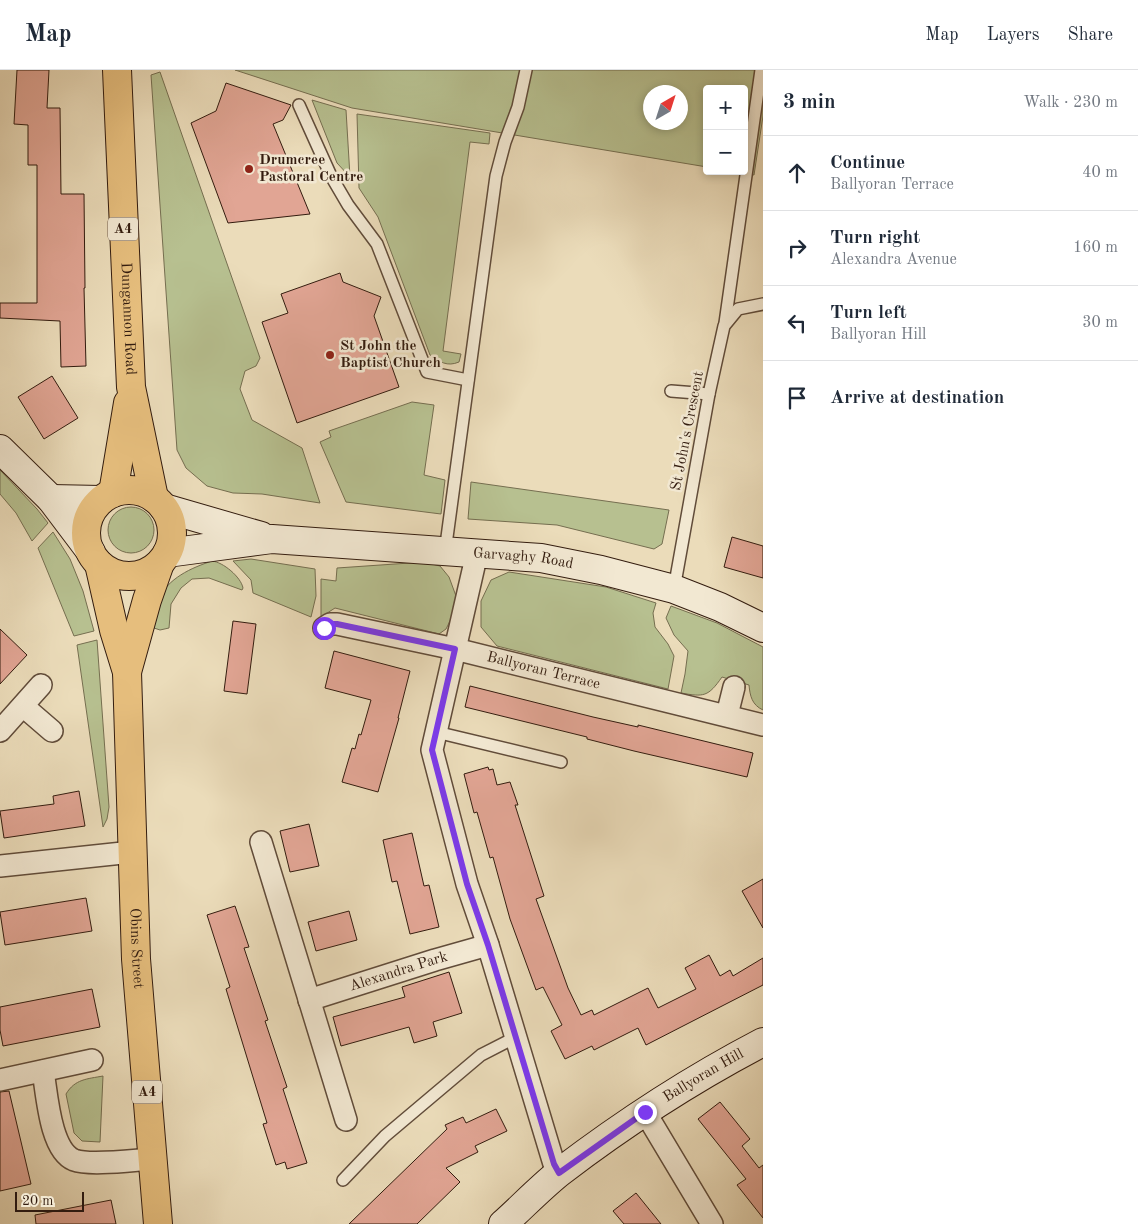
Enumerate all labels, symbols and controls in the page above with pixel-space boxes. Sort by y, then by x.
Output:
text: Map [25,23,72,47]
text: Map [925,26,959,44]
text: Layers [987,26,1039,44]
text: Share [1067,26,1113,44]
north arrow [643,85,688,130]
map controls [703,85,748,175]
button: + [703,85,748,130]
text: 3 min [783,92,836,113]
text: Walk · 230 m [1023,95,1118,111]
button: − [703,130,748,175]
place label: Drumcree Pastoral Centre [259,153,363,185]
text: Continue [830,154,905,173]
icon: ahead [783,159,811,187]
marker: Drumcree Pastoral Centre [243,163,255,175]
text: 40 m [1082,165,1118,181]
text: Ballyoran Terrace [830,177,954,193]
road number: A4 [108,218,138,240]
text: Turn right [830,229,920,248]
icon: right [783,234,811,262]
text: 160 m [1073,240,1118,256]
text: Alexandra Avenue [830,252,957,268]
street label: Dungannon Road [118,262,138,376]
text: Turn left [830,304,907,323]
icon: left [783,309,811,337]
text: 30 m [1082,315,1118,331]
text: Ballyoran Hill [830,327,926,343]
place label: St John the Baptist Church [340,339,441,371]
marker: St John the Baptist Church [324,349,336,361]
street label: St John's Crescent [669,370,707,492]
icon: arrive [783,384,811,412]
text: Arrive at destination [830,389,1004,408]
street label: Garvaghy Road [472,546,575,572]
route start [313,617,336,640]
street label: Ballyoran Terrace [485,650,602,692]
street label: Obins Street [127,908,146,989]
street label: Alexandra Park [348,949,450,994]
street label: Ballyoran Hill [661,1046,746,1105]
road number: A4 [132,1080,162,1104]
route end [634,1101,657,1124]
scale bar [15,1189,84,1212]
text: 20 m [22,1194,53,1208]

